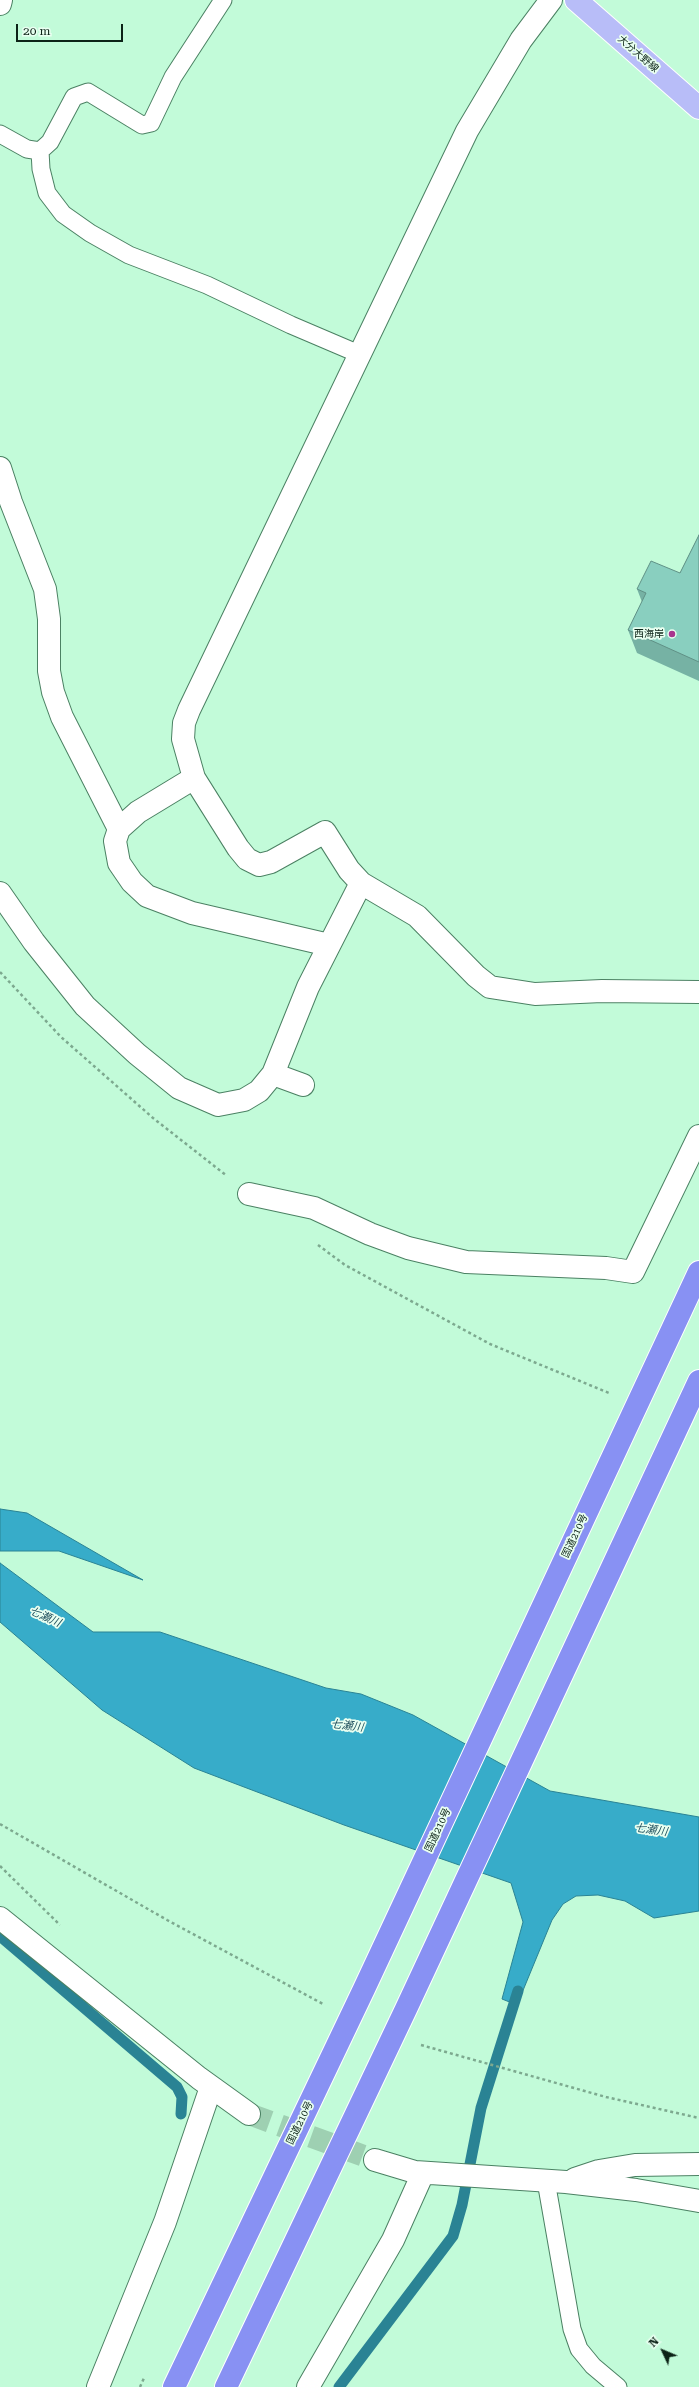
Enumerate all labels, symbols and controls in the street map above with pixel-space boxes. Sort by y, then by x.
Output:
scale bar [18,16,125,42]
text: 20 m [23,24,50,38]
street label: 大分大野線 [615,33,661,75]
place label: 西海岸 [634,628,664,640]
marker: 西海岸 [667,629,677,639]
street label: 国道210号 [560,1512,590,1560]
water label: 七瀬川 [27,1604,63,1630]
water label: 七瀬川 [330,1717,364,1735]
street label: 国道210号 [423,1806,453,1854]
water label: 七瀬川 [634,1821,668,1839]
street label: 国道210号 [284,2099,316,2147]
north arrow [643,2331,683,2371]
text: N [646,2335,662,2350]

